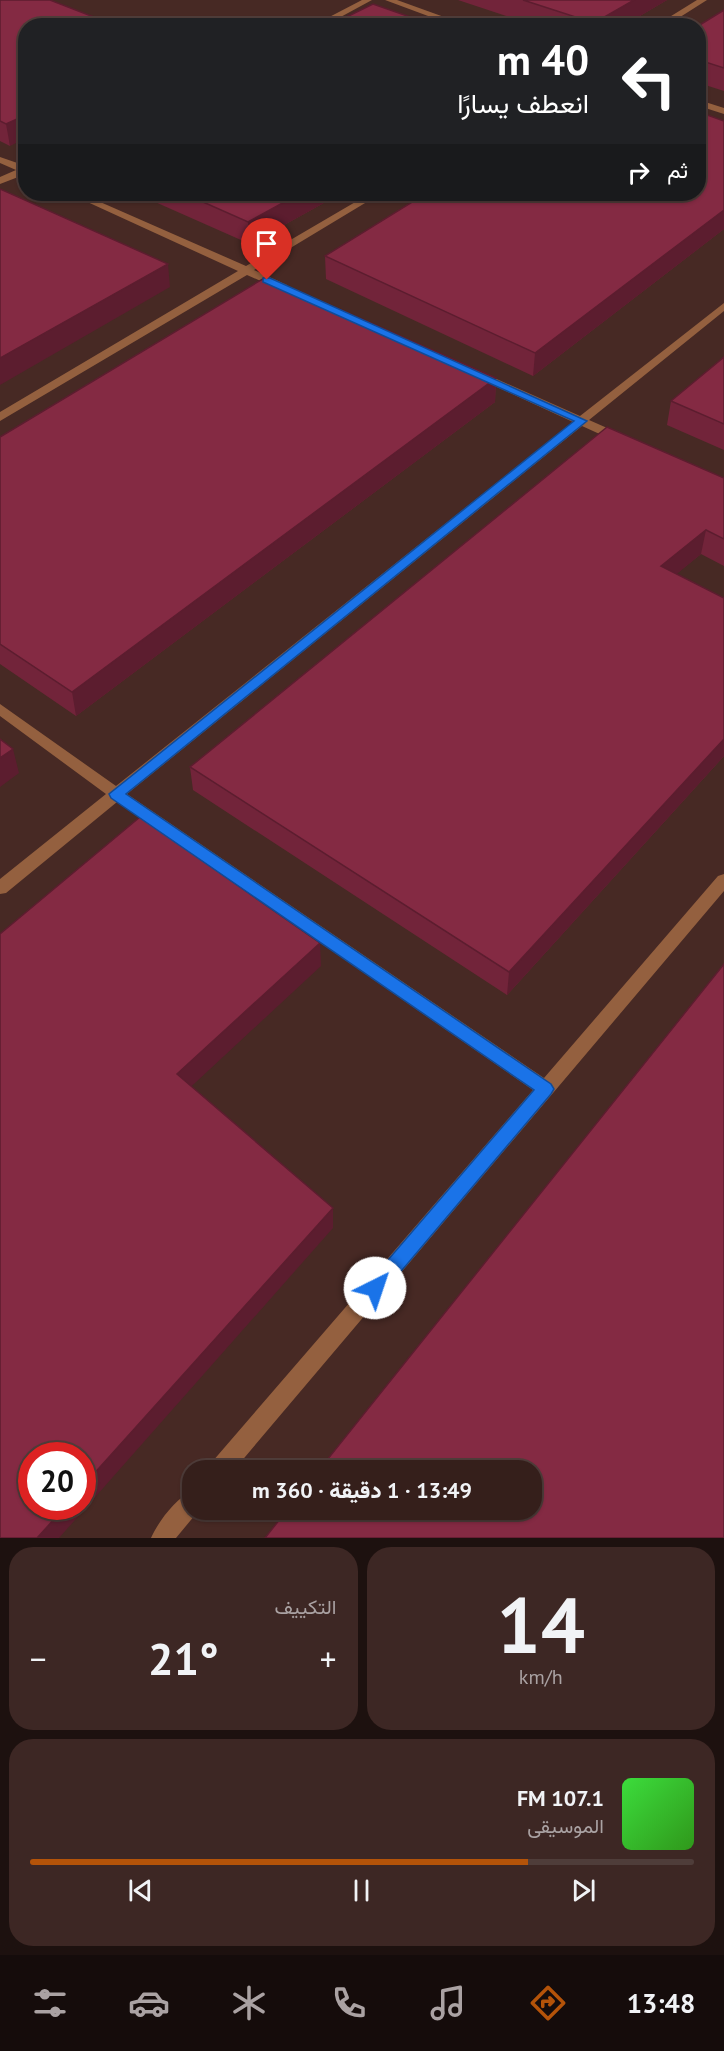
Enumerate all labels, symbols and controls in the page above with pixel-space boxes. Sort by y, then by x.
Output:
text: 40 m [497,32,589,87]
icon: left [610,42,688,120]
text: انعطف يسارًا [457,86,589,120]
icon: right [622,156,655,189]
text: ثم [667,156,688,184]
pin [241,218,292,280]
icon: arrive [250,227,283,260]
position arrow [343,1256,407,1320]
speed limit sign: 20 [18,1442,96,1520]
text: 13:49 · 1 دقيقة · 360 m [252,1476,472,1504]
text: 14 [497,1574,585,1675]
text: التكييف [274,1594,337,1620]
text: 21° [148,1629,219,1687]
text: − [30,1637,47,1680]
text: + [320,1637,336,1680]
text: km/h [519,1664,563,1690]
text: 107.1 FM [517,1784,604,1812]
text: الموسيقى [527,1813,604,1839]
icon: previous [124,1874,157,1907]
icon: pause [345,1874,378,1907]
icon: next [567,1874,600,1907]
icon: filters [29,1982,71,2024]
icon: car [128,1982,170,2024]
icon: climate [228,1982,270,2024]
icon: phone [328,1982,370,2024]
icon: music [427,1982,469,2024]
icon: directions [527,1982,569,2024]
text: 13:48 [627,1986,695,2020]

